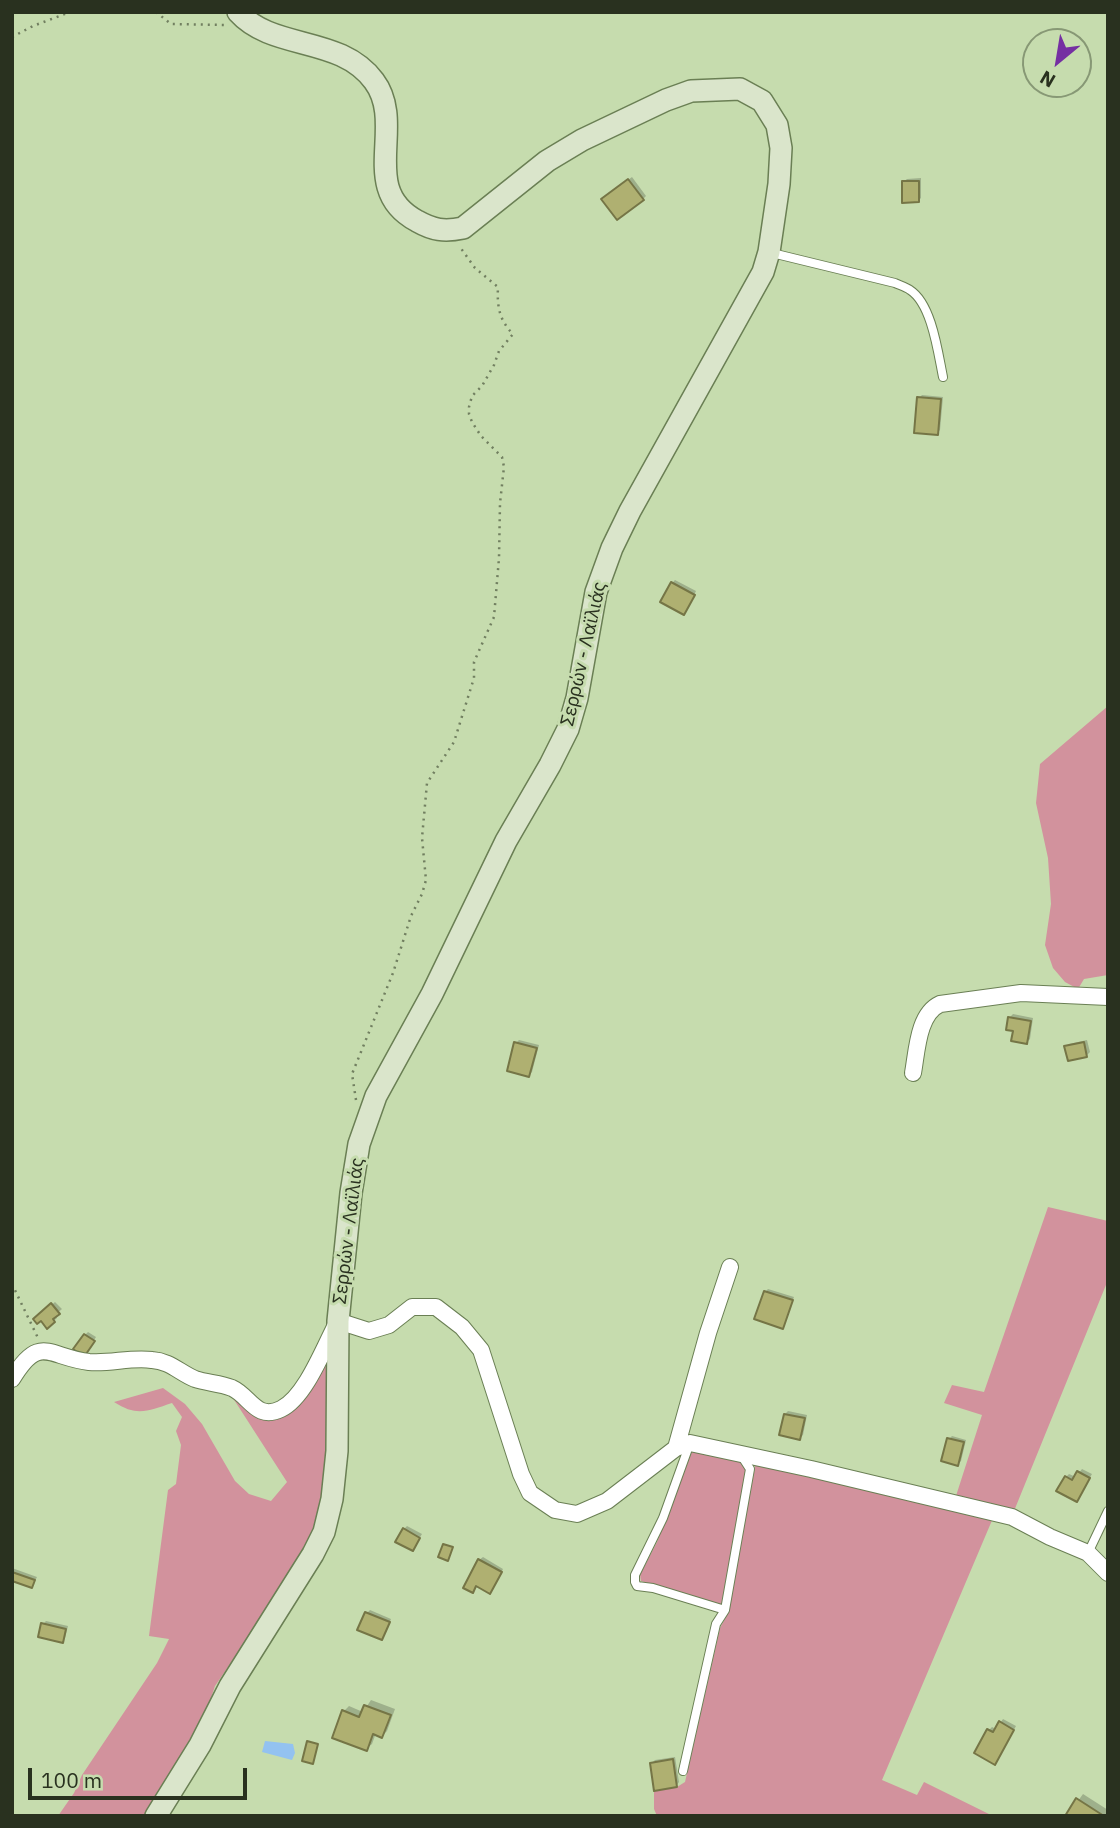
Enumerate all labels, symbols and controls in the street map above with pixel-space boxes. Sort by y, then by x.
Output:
north arrow [1022,28,1092,98]
text: N [1036,66,1059,93]
street label: Σερρών - Λαϊλιάς [556,580,612,728]
street label: Σερρών - Λαϊλιάς [329,1156,369,1306]
scale bar [32,1755,250,1799]
text: 100 m [41,1766,102,1794]

